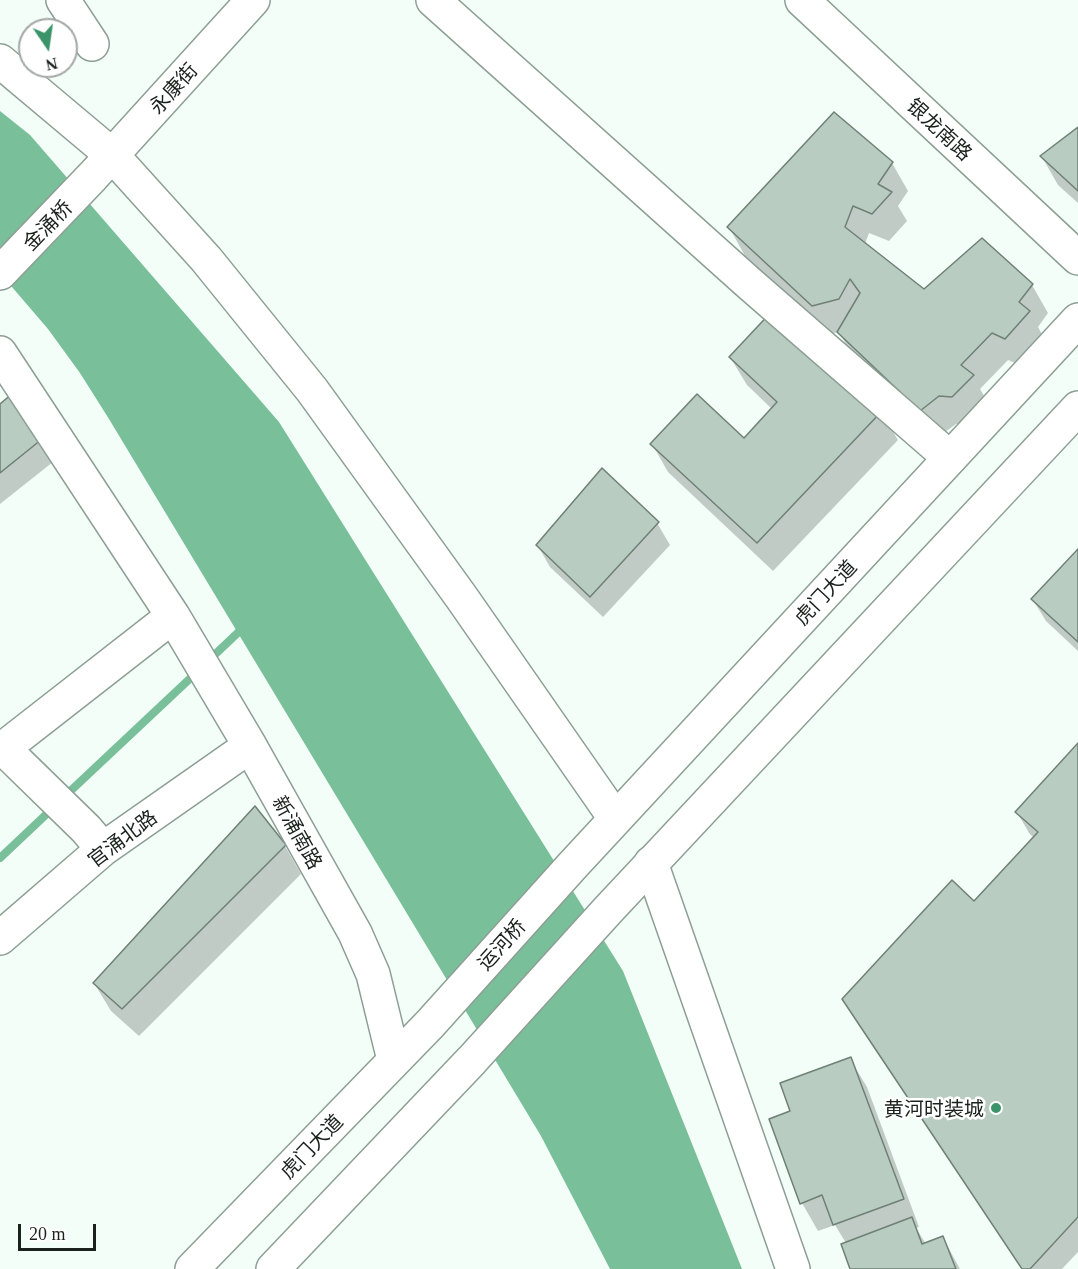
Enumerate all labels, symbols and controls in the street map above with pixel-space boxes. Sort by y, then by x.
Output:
north arrow [18,18,78,78]
text: N [44,54,59,74]
street label: 永康街 [144,58,202,118]
street label: 银龙南路 [903,93,977,165]
street label: 金涌桥 [18,195,76,255]
street label: 虎门大道 [789,555,861,629]
street label: 新涌南路 [268,791,328,873]
street label: 官涌北路 [83,804,161,872]
street label: 运河桥 [472,914,530,974]
place label: 黄河时装城 [884,1096,984,1120]
marker: 黄河时装城 [989,1101,1003,1115]
street label: 虎门大道 [275,1109,347,1183]
scale bar [21,1212,99,1250]
text: 20 m [29,1224,66,1244]

